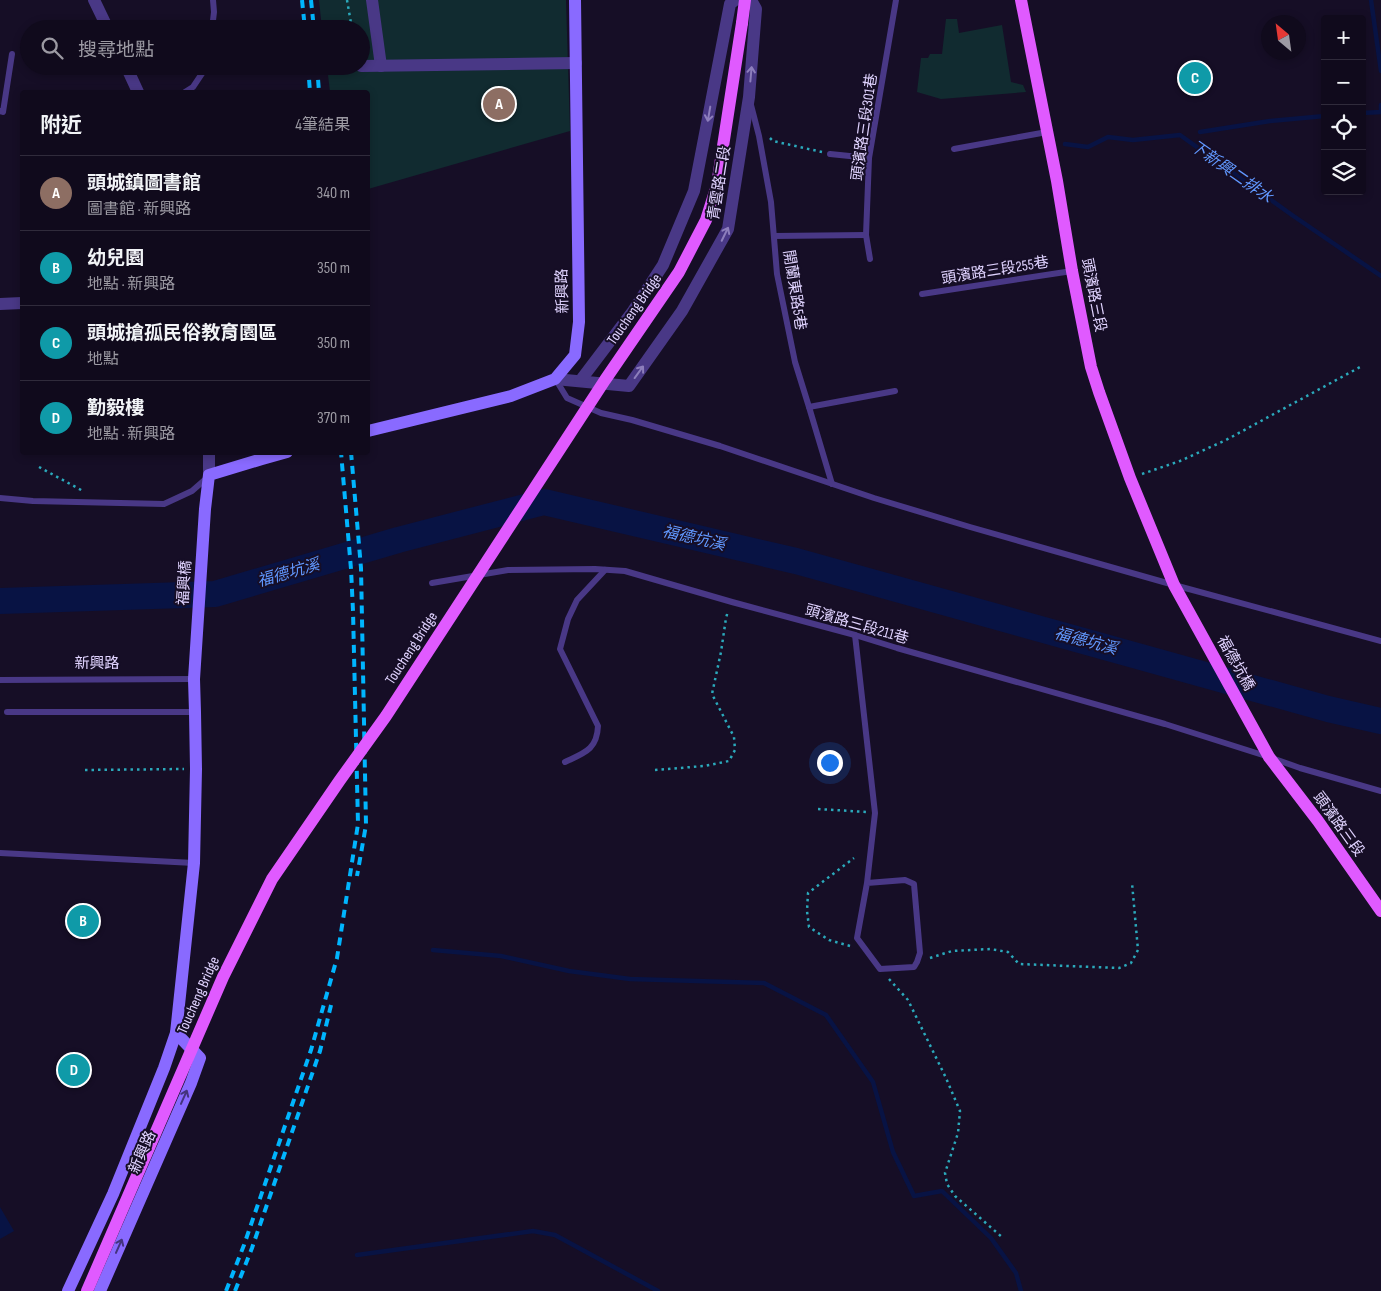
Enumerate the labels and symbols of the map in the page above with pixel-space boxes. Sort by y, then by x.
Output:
north arrow [1261,15,1306,60]
pin: C [1179,59,1211,97]
one-way arrow [746,67,756,83]
street label: 頭濱路三段301巷 [848,72,881,182]
pin: A [483,85,515,123]
one-way arrow [703,106,713,122]
water label: 下新興二排水 [1186,137,1277,208]
street label: 青雲路二段 [704,145,735,222]
one-way arrow [720,227,730,242]
street label: 開蘭東路5巷 [779,249,810,332]
street label: 頭濱路三段255巷 [940,253,1050,288]
street label: 頭濱路三段 [1077,256,1110,334]
street label: 新興路 [553,268,572,314]
street label: Toucheng Bridge [603,270,666,349]
one-way arrow [634,365,644,379]
water label: 福德坑溪 [660,522,729,555]
water label: 福德坑溪 [255,555,324,591]
street label: 福興橋 [173,560,196,606]
street label: 頭濱路三段211巷 [803,601,911,648]
street label: Toucheng Bridge [381,608,442,688]
water label: 福德坑溪 [1052,624,1121,659]
street label: 福德坑橋 [1213,632,1258,694]
street label: 新興路 [74,654,120,673]
your location [817,750,843,776]
street label: 頭濱路三段 [1309,788,1368,860]
pin: B [67,902,99,940]
street label: Toucheng Bridge [173,954,224,1037]
pin: D [58,1051,90,1089]
one-way arrow [180,1090,190,1105]
street label: 新興路 [125,1128,160,1177]
one-way arrow [115,1239,125,1254]

